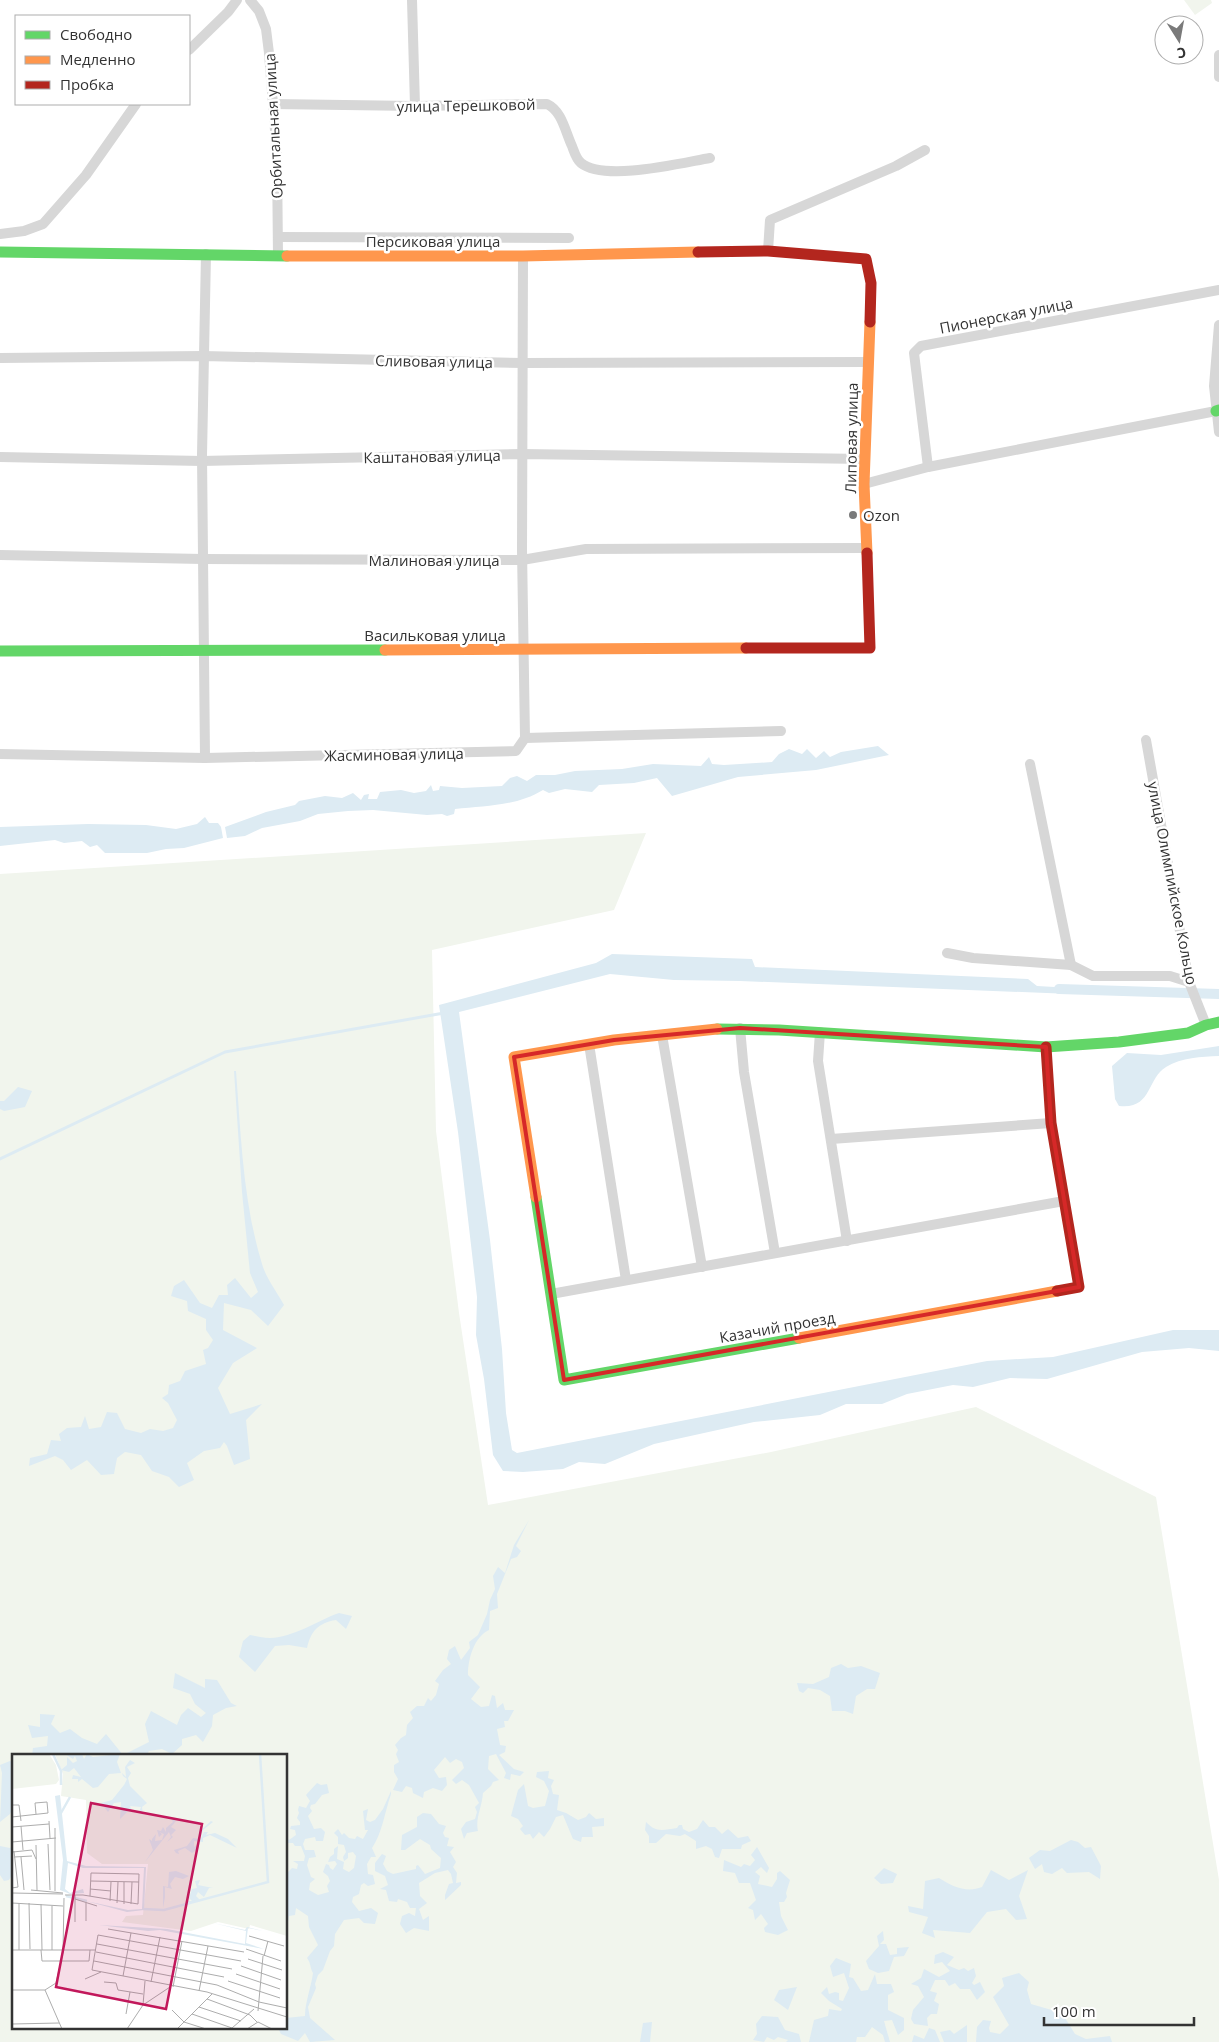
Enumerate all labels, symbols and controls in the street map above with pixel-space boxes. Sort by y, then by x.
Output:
legend [15,15,190,105]
north arrow [1154,15,1204,65]
text: Свободно [60,24,132,44]
text: С [1175,43,1188,63]
text: Медленно [60,49,136,69]
street label: Орбитальная улица [259,53,287,199]
text: Пробка [60,74,114,94]
street label: улица Терешковой [396,94,536,116]
street label: Персиковая улица [366,231,500,251]
street label: Пионерская улица [938,292,1074,338]
street label: Сливовая улица [375,350,493,372]
street label: Липовая улица [840,382,862,494]
street label: Каштановая улица [363,445,501,467]
place label: Ozon [863,505,900,525]
marker: Ozon [847,509,859,521]
street label: Малиновая улица [369,550,499,570]
street label: Васильковая улица [364,625,506,645]
street label: Жасминовая улица [324,743,464,765]
street label: улица Олимпийское Кольцо [1143,780,1203,986]
street label: Казачий проезд [718,1307,837,1347]
inset map [12,1754,288,2030]
scale bar [1044,1994,1194,2026]
text: 100 m [1052,2001,1096,2021]

